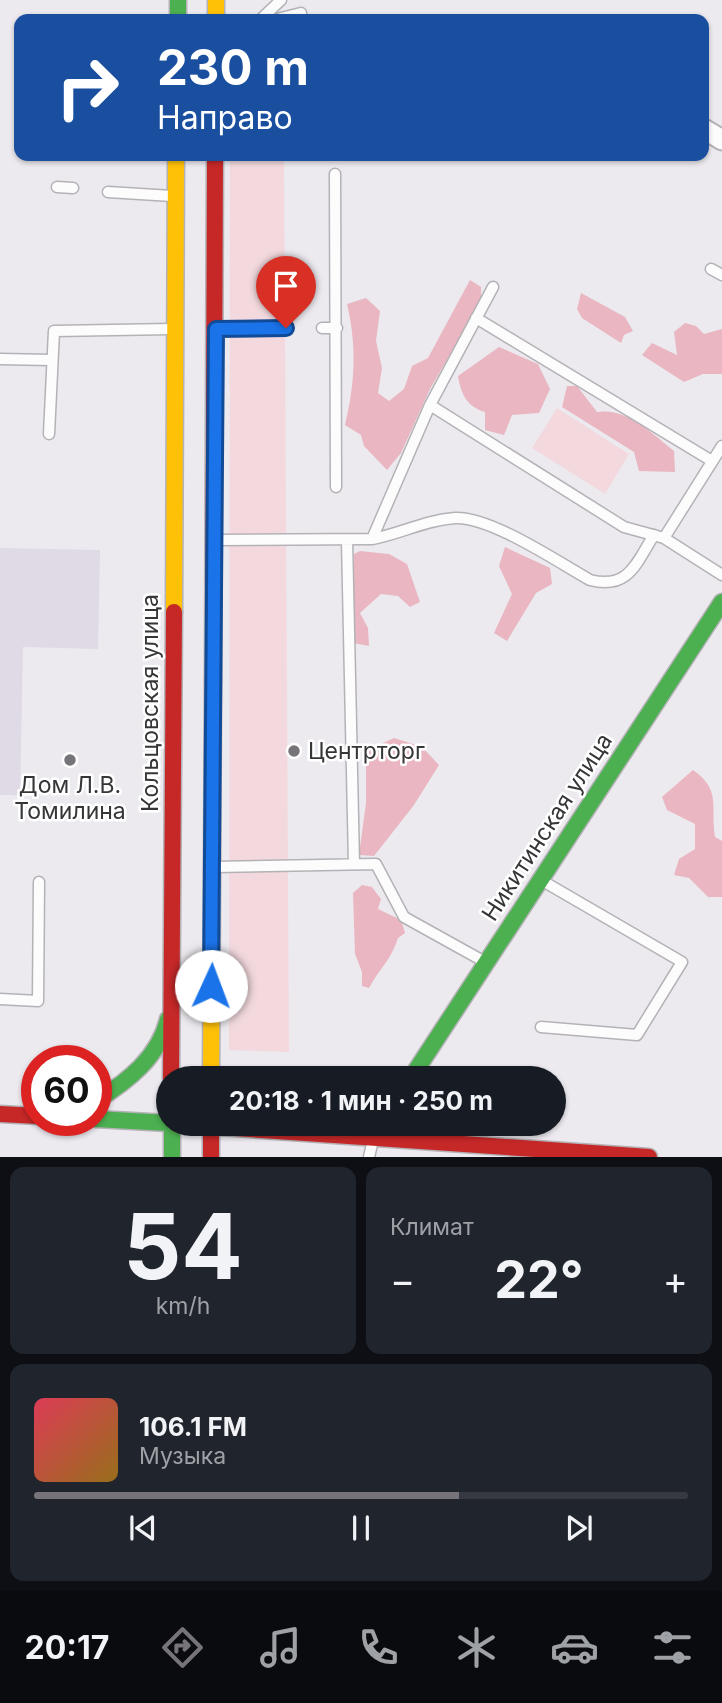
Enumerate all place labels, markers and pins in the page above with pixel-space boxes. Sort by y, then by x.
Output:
pin [256,256,316,328]
place label: Центрторг [308,737,425,765]
marker: Центрторг [286,743,302,759]
marker: Дом Л.В. Томилина [62,752,78,768]
place label: Дом Л.В. Томилина [14,771,126,825]

